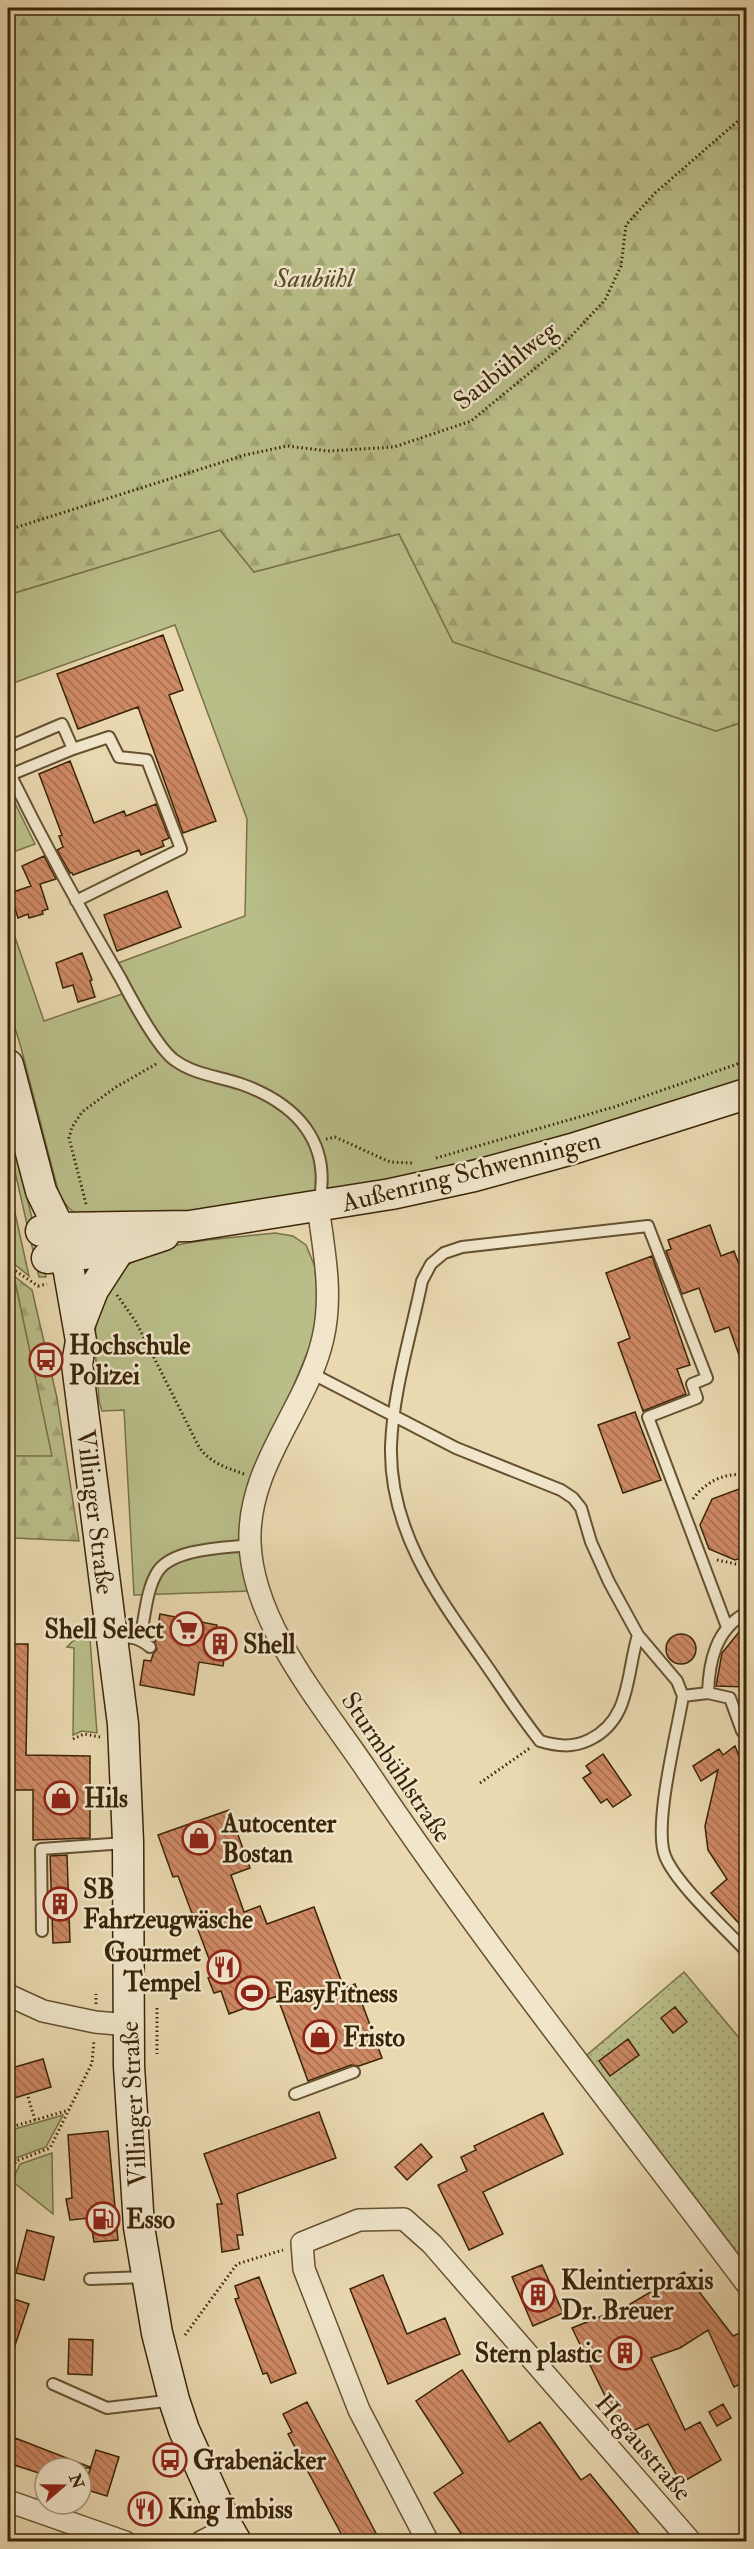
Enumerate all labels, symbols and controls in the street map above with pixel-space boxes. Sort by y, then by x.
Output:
park label: Saubühl [273,263,355,295]
street label: Saubühlweg [447,313,565,417]
street label: Außenring Schwenningen [338,1124,604,1220]
place label: Hochschule Polizei [69,1330,190,1392]
bus stop icon: Hochschule Polizei [28,1342,64,1378]
street label: Villinger Straße [69,1428,121,1597]
supermarket icon: Shell Select [169,1611,205,1647]
place label: Shell Select [45,1614,165,1646]
building icon: Shell [202,1626,238,1662]
place label: Shell [243,1629,296,1661]
street label: Sturmbühlstraße [334,1686,458,1849]
shop icon: Hils [43,1780,79,1816]
place label: Hils [84,1783,128,1815]
place label: Autocenter Bostan [221,1808,337,1870]
shop icon: Autocenter Bostan [181,1820,217,1856]
place label: SB Fahrzeugwäsche [83,1874,253,1937]
building icon: SB Fahrzeugwäsche [42,1886,78,1922]
place label: Gourmet Tempel [104,1937,202,2000]
restaurant icon: Gourmet Tempel [206,1949,242,1985]
sports icon: EasyFitness [234,1975,270,2011]
place label: EasyFitness [275,1978,398,2011]
shop icon: Fristo [302,2019,338,2055]
street label: Villinger Straße [114,2020,154,2188]
place label: Fristo [343,2022,406,2054]
fuel station icon: Esso [85,2201,121,2237]
place label: Esso [126,2204,176,2236]
place label: Kleintierpraxis Dr. Breuer [561,2265,713,2327]
building icon: Kleintierpraxis Dr. Breuer [520,2277,556,2313]
building icon: Stern plastic [607,2335,643,2371]
place label: Stern plastic [475,2338,603,2371]
street label: Hegaustraße [588,2388,699,2508]
bus stop icon: Grabenäcker [152,2442,188,2478]
place label: Grabenäcker [193,2445,326,2477]
north arrow [33,2456,93,2516]
text: N [64,2470,88,2492]
restaurant icon: King Imbiss [127,2491,163,2527]
place label: King Imbiss [168,2494,293,2527]

